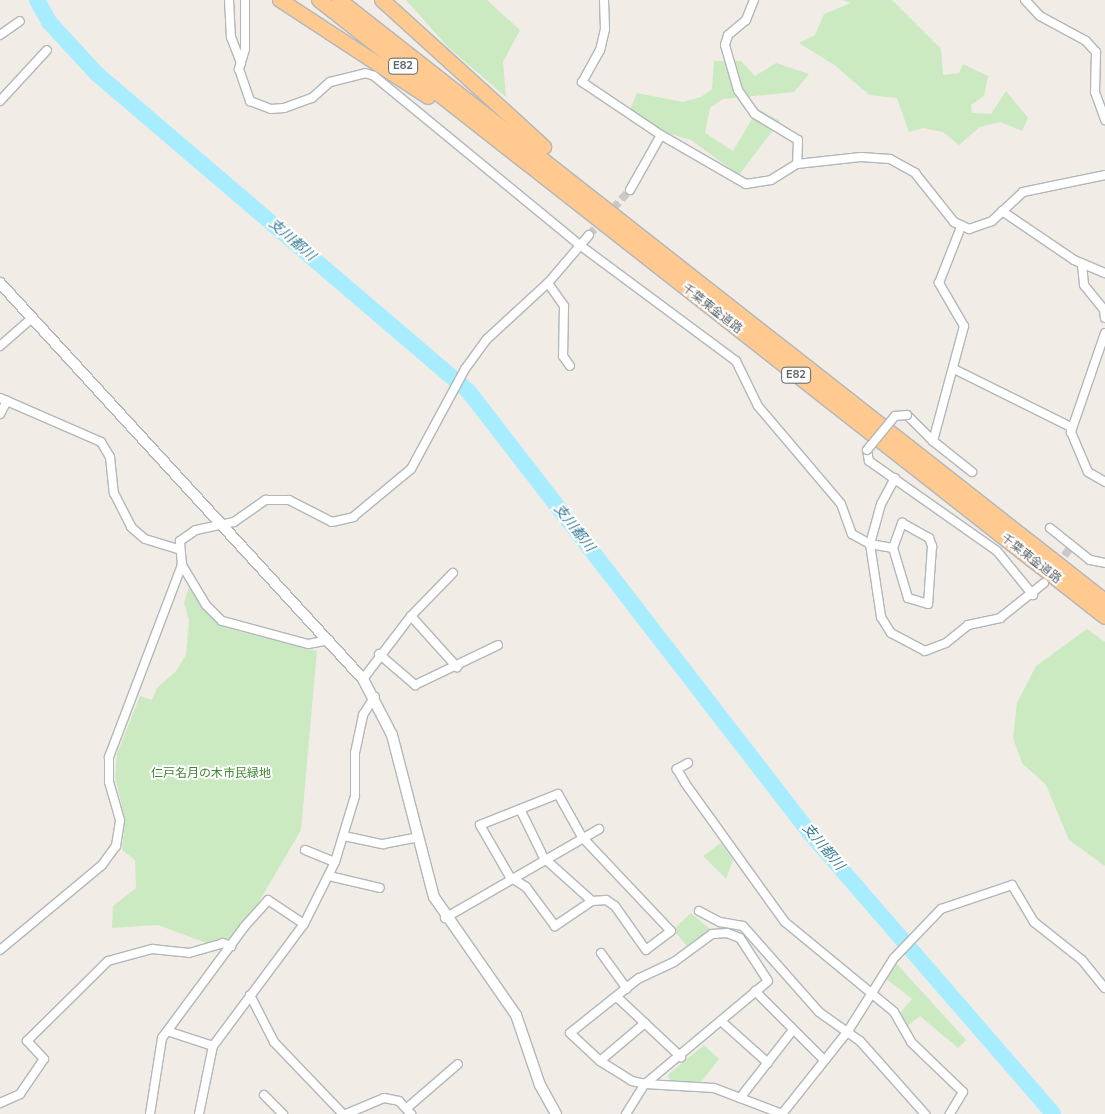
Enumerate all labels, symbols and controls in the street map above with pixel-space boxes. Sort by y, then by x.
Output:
road number: E82 [388,58,418,74]
water label: 支川都川 [265,215,319,265]
street label: 千葉東金道路 [679,281,745,337]
road number: E82 [781,366,811,384]
water label: 支川都川 [550,501,598,555]
street label: 千葉東金道路 [998,531,1064,587]
park label: 仁戸名月の木市民緑地 [151,767,271,781]
water label: 支川都川 [799,820,847,874]

